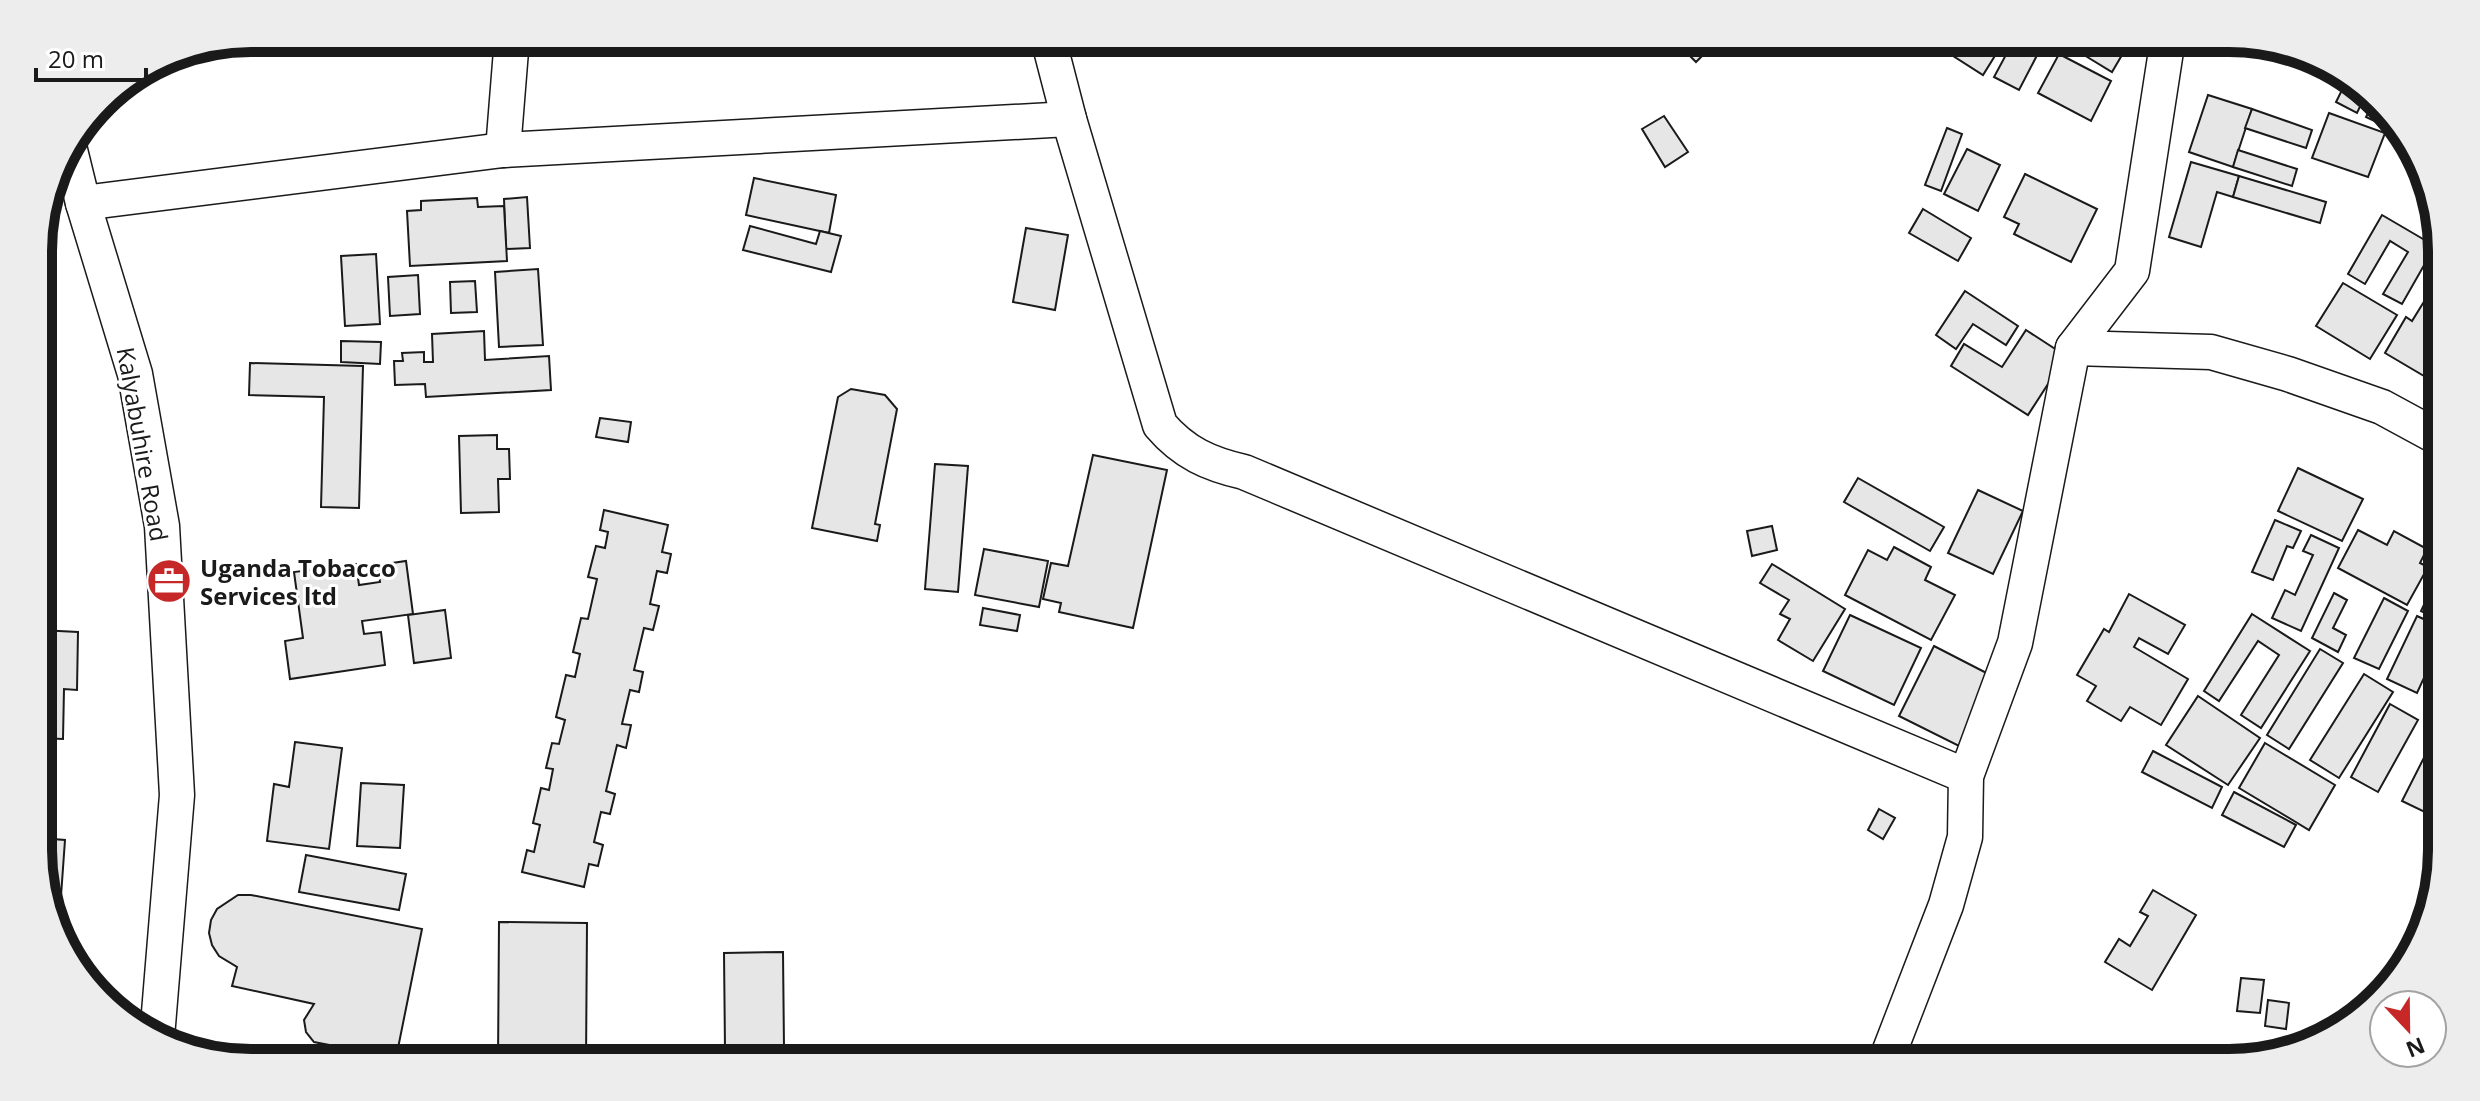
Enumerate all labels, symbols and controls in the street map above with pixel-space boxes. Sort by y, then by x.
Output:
scale bar [36,32,146,82]
text: 20 m [48,42,104,75]
street label: Kalyabuhire Road [110,344,176,544]
place label: Uganda Tobacco Services ltd [200,551,396,612]
office icon: Uganda Tobacco Services ltd [145,557,193,605]
north arrow [2368,989,2448,1069]
text: N [2402,1031,2430,1066]

